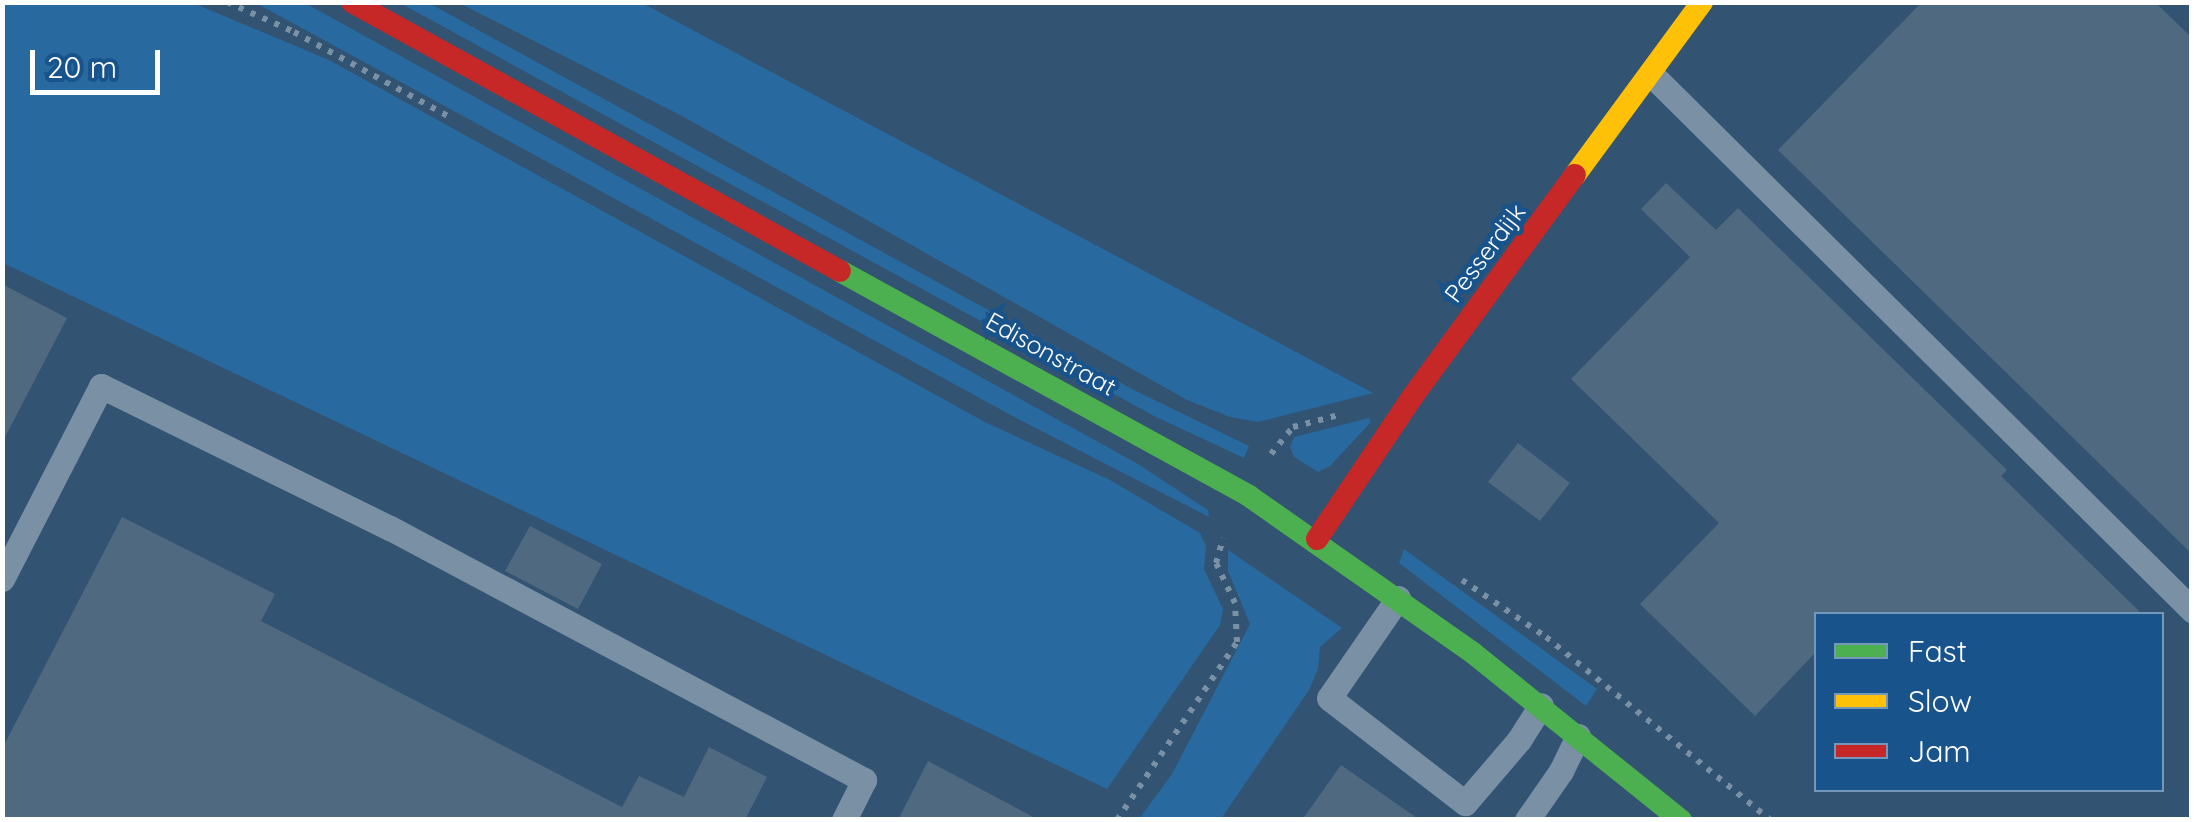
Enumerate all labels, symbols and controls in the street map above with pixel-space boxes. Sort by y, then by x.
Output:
scale bar [35,30,165,92]
text: 20 m [47,48,117,86]
street label: Pesserdijk [1438,198,1532,308]
street label: Edisonstraat [981,306,1121,402]
legend [1814,612,2164,792]
text: Fast [1908,632,1967,670]
text: Slow [1908,682,1972,720]
text: Jam [1908,732,1971,770]

